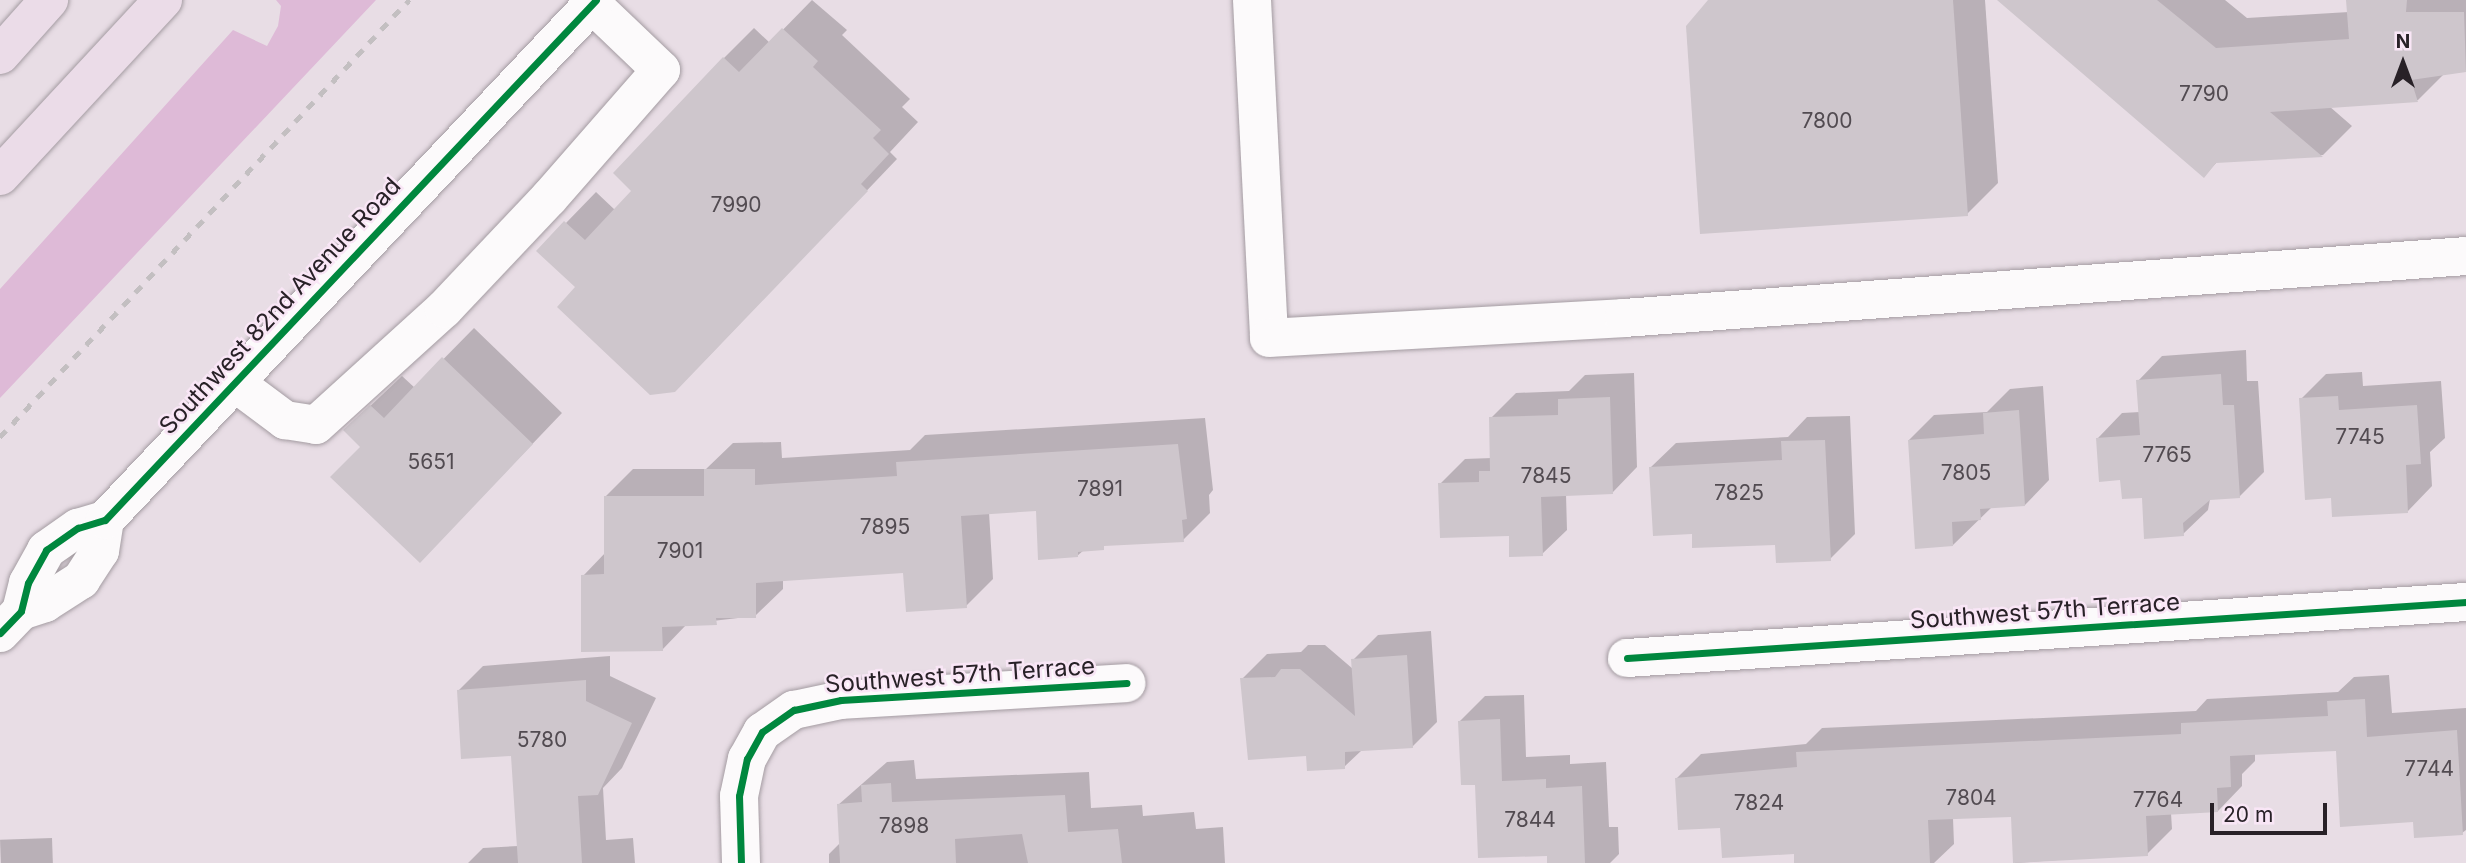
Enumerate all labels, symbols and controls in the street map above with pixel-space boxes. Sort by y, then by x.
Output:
north arrow [2368,28,2438,98]
text: N [2396,30,2410,53]
house number: 7790 [2179,81,2229,107]
house number: 7800 [1801,108,1853,134]
street label: Southwest 82nd Avenue Road [153,172,407,440]
house number: 7990 [711,192,761,218]
house number: 7745 [2335,424,2385,450]
house number: 7765 [2142,442,2192,468]
house number: 5651 [407,449,455,475]
house number: 7805 [1941,460,1991,486]
house number: 7845 [1521,463,1571,489]
house number: 7891 [1077,476,1123,502]
house number: 7825 [1714,480,1764,506]
house number: 7895 [860,514,910,540]
house number: 7901 [657,538,703,564]
street label: Southwest 57th Terrace [1909,587,2181,635]
street label: Southwest 57th Terrace [824,651,1096,699]
house number: 5780 [517,727,567,753]
house number: 7744 [2404,756,2454,782]
house number: 7804 [1945,785,1997,811]
house number: 7764 [2133,787,2183,813]
house number: 7824 [1734,790,1784,816]
scale bar [2214,790,2331,834]
text: 20 m [2223,802,2273,827]
house number: 7844 [1504,807,1556,833]
house number: 7898 [879,813,929,839]

